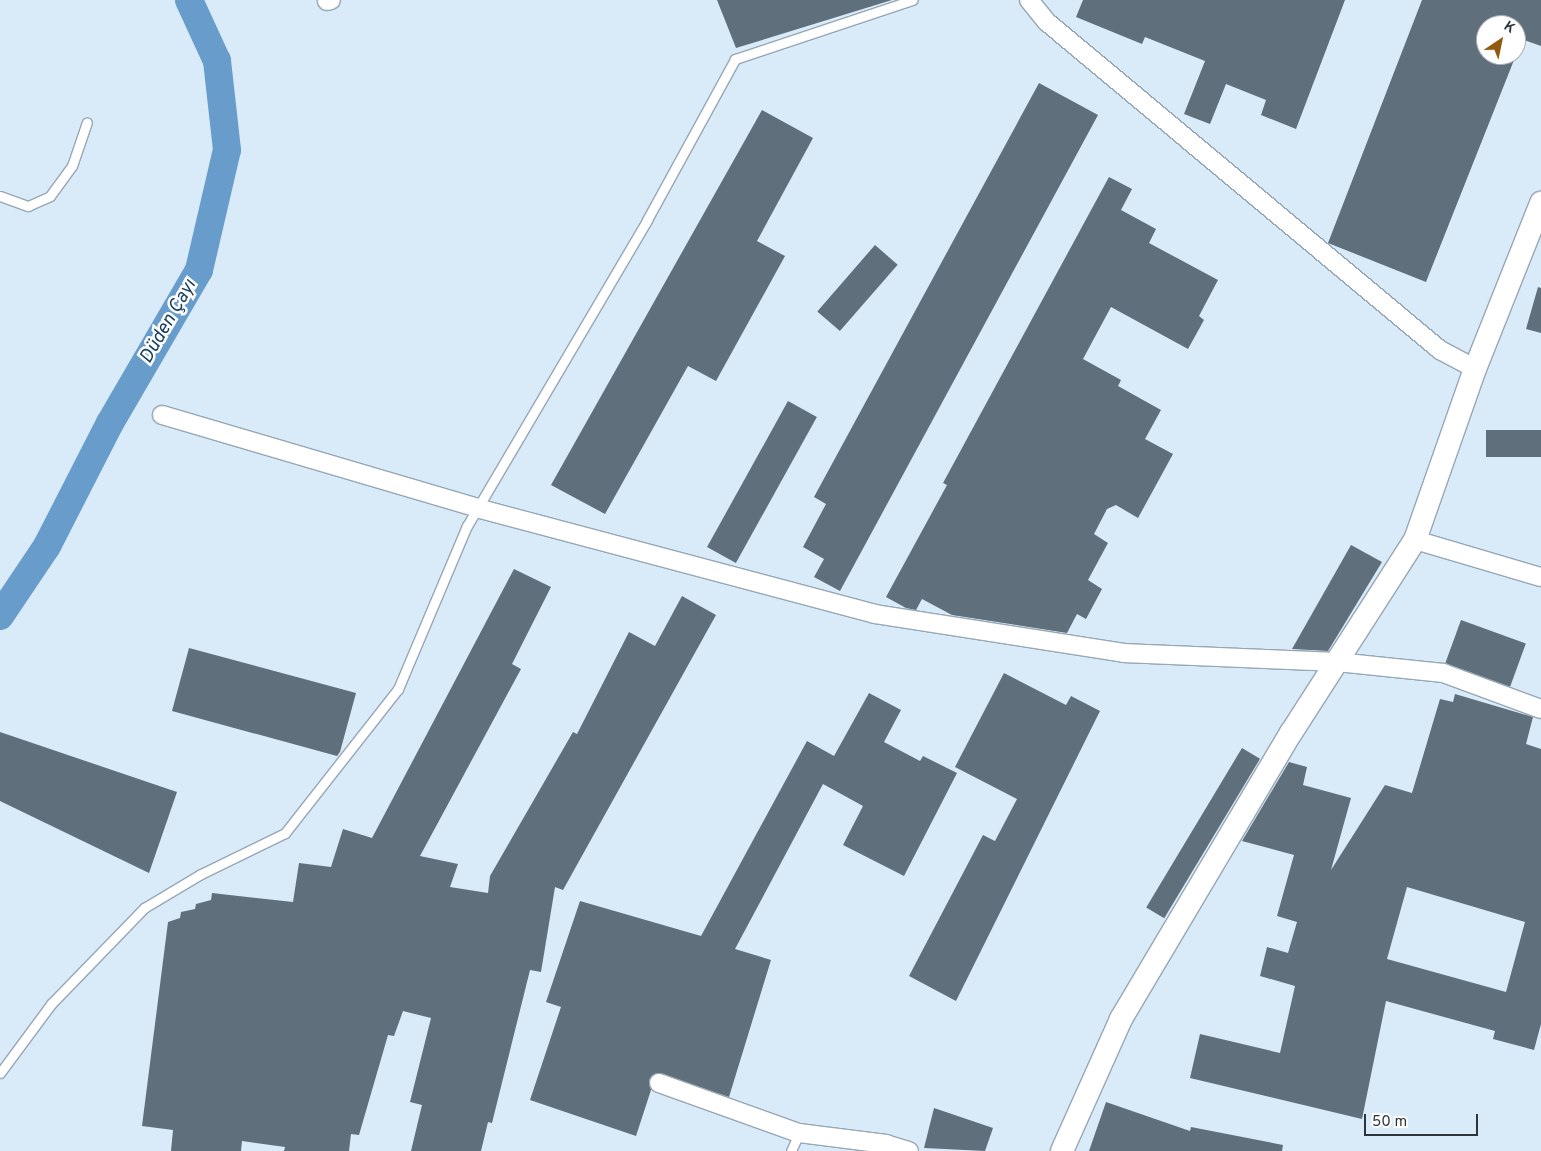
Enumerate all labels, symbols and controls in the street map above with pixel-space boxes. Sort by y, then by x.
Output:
north arrow [1476,15,1526,65]
text: K [1500,18,1518,38]
water label: Düden Çayı [136,276,202,368]
scale bar [1366,1104,1480,1136]
text: 50 m [1372,1113,1407,1132]

